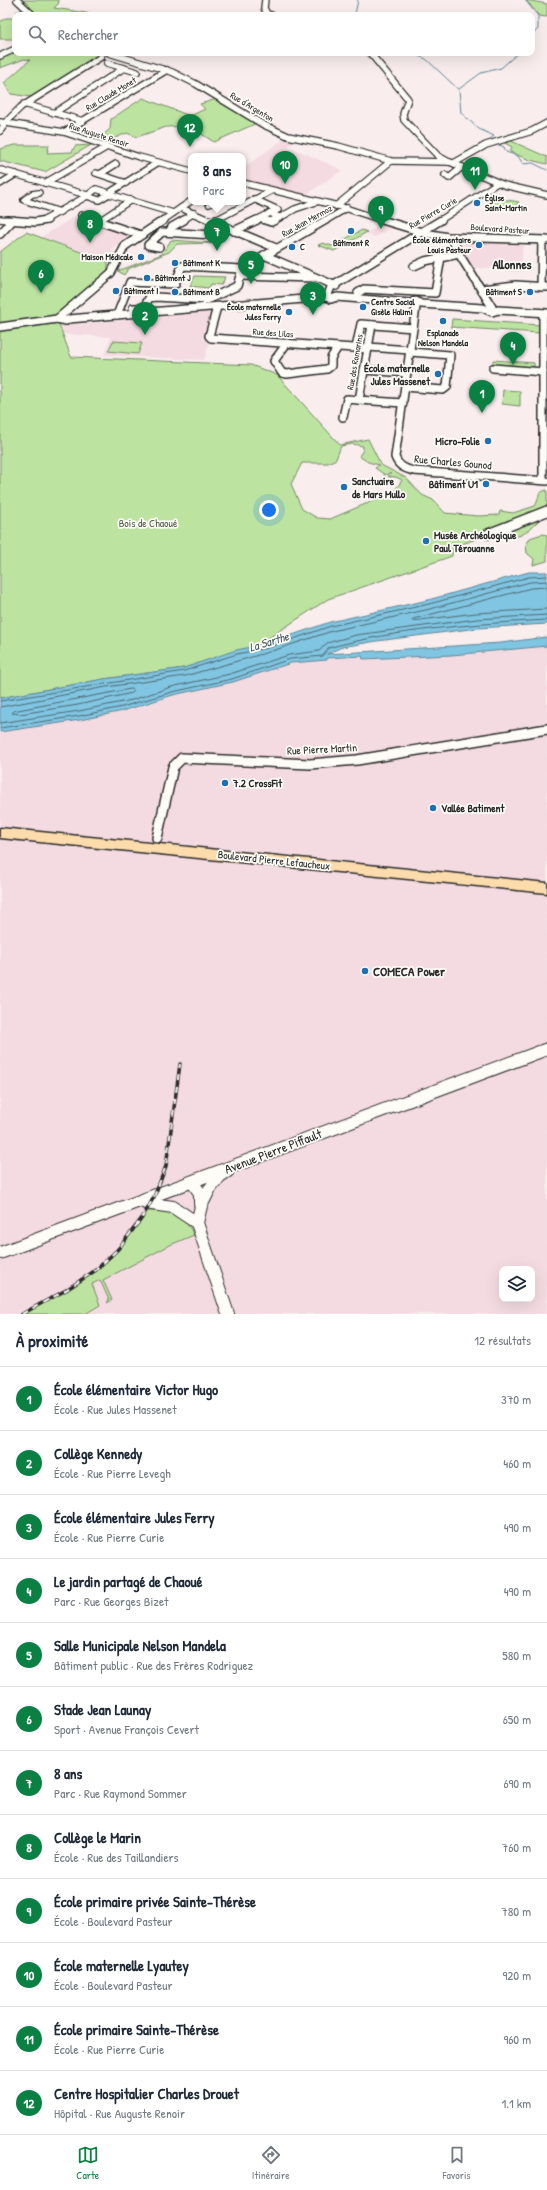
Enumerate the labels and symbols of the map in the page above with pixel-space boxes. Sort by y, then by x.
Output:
street label: Rue Claude Monet [84,74,139,114]
street label: Rue d'Argenton [228,89,276,125]
pin: 12 [177,114,203,147]
street label: Rue Auguste Renoir [68,120,131,150]
pin: 10 [272,151,298,184]
pin: 11 [462,157,488,190]
place label: Église Saint-Martin [485,192,527,214]
street label: Rue Pierre Curie [407,194,459,232]
pin: 9 [368,196,394,229]
marker: Église Saint-Martin [472,198,482,208]
street label: Rue Jean Mermoz [280,202,334,240]
pin: 8 [77,210,103,243]
pin: 7 [204,218,230,251]
street label: Boulevard Pasteur [470,221,530,237]
marker: Bâtiment R [346,226,356,236]
place label: École élémentaire Louis Pasteur [413,234,472,256]
place label: Bâtiment R [333,237,370,249]
marker: École élémentaire Louis Pasteur [474,240,484,250]
place label: C [300,241,305,253]
marker: C [287,242,297,252]
place label: Maison Médicale [81,251,133,263]
pin: 5 [238,251,264,284]
marker: Maison Médicale [136,252,146,262]
district label: Allonnes [492,255,532,273]
place label: Bâtiment K [183,257,220,269]
marker: Bâtiment K [170,258,180,268]
pin: 6 [28,260,54,293]
place label: Bâtiment J [155,272,191,284]
marker: Bâtiment J [142,273,152,283]
pin: 3 [300,282,326,315]
place label: Bâtiment I [124,285,158,297]
marker: Bâtiment I [111,286,121,296]
place label: Bâtiment B [183,286,220,298]
place label: Bâtiment S [486,286,523,298]
marker: Bâtiment B [170,287,180,297]
marker: Bâtiment S [525,287,535,297]
place label: Centre Social Gisèle Halimi [371,296,416,318]
place label: École maternelle Jules Ferry [227,301,281,324]
pin: 2 [132,302,158,335]
marker: Centre Social Gisèle Halimi [358,302,368,312]
marker: École maternelle Jules Ferry [284,307,294,317]
marker: Esplanade Nelson Mandela [438,316,448,326]
street label: Rue des Lilas [252,326,294,340]
place label: Esplanade Nelson Mandela [418,327,468,349]
pin: 4 [500,332,526,365]
street label: Rue des Romarins [344,333,366,391]
place label: École maternelle Jules Massenet [364,361,431,388]
marker: École maternelle Jules Massenet [433,369,443,379]
pin: 1 [469,380,495,413]
place label: Micro-Folie [435,434,481,448]
marker: Micro-Folie [483,436,493,446]
street label: Rue Charles Gounod [414,452,493,472]
place label: Sanctuaire de Mars Mullo [352,474,406,501]
place label: Bâtiment U1 [429,477,478,491]
marker: Bâtiment U1 [481,479,491,489]
marker: Sanctuaire de Mars Mullo [339,482,349,492]
your location [259,500,279,520]
park label: Bois de Chaoué [119,516,178,530]
place label: Musée Archéologique Paul Térouanne [434,528,517,555]
marker: Musée Archéologique Paul Térouanne [421,536,431,546]
water label: La Sarthe [247,627,292,656]
street label: Rue Pierre Martin [287,740,357,758]
place label: 7.2 CrossFit [232,776,283,790]
marker: 7.2 CrossFit [220,778,230,788]
place label: Vallée Batiment [441,801,505,815]
marker: Vallée Batiment [428,803,438,813]
street label: Boulevard Pierre Lefaucheux [217,847,331,873]
place label: COMECA Power [373,962,446,980]
marker: COMECA Power [360,966,370,976]
street label: Avenue Pierre Piffault [222,1124,325,1178]

